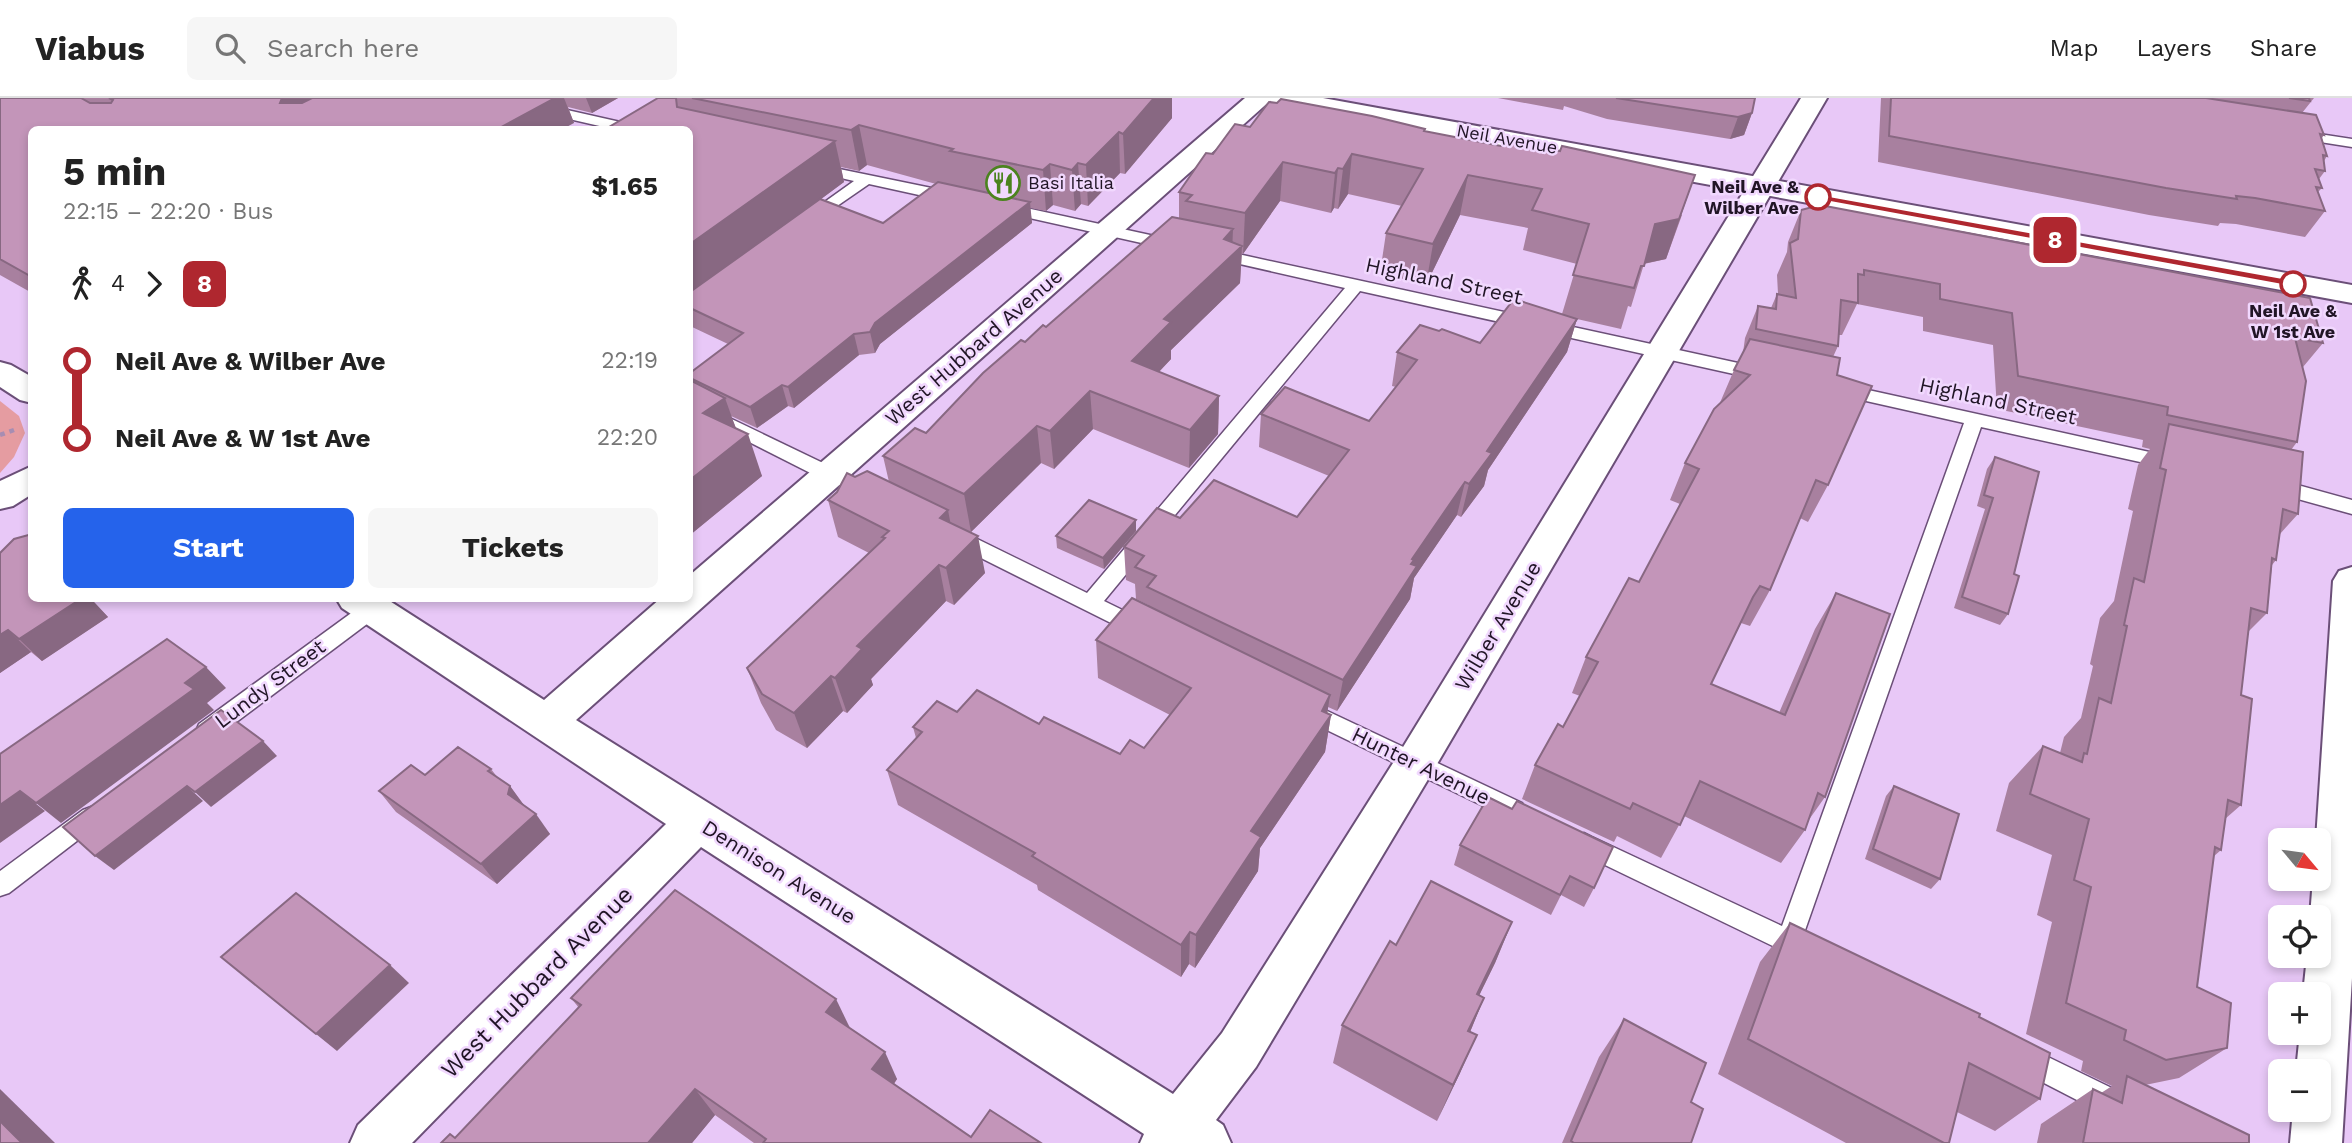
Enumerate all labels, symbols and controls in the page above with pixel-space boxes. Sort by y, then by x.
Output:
search box [187,17,677,80]
text: Viabus [35,29,145,68]
icon: search [211,29,249,67]
text: Search here [267,33,419,63]
text: Map [2050,34,2098,62]
text: Layers [2136,34,2212,62]
text: Share [2250,34,2317,62]
street label: Neil Avenue [1455,119,1559,158]
text: 5 min [63,150,166,194]
restaurant icon: Basi Italia [984,164,1022,202]
text: $1.65 [592,171,658,201]
place label: Basi Italia [1028,172,1114,193]
place label: Neil Ave & Wilber Ave [1704,176,1799,218]
marker: Neil Ave & Wilber Ave [1805,184,1831,210]
text: 22:15 – 22:20 · Bus [63,198,274,225]
line badge: 8 [2032,217,2078,263]
text: 8 [2047,226,2063,254]
street label: Highland Street [1363,252,1525,309]
street label: West Hubbard Avenue [880,263,1068,431]
icon: walk [63,265,101,303]
icon: forward [135,265,173,303]
text: 4 [111,270,125,297]
text: 8 [197,270,212,298]
marker: Neil Ave & W 1st Ave [2280,271,2306,297]
place label: Neil Ave & W 1st Ave [2249,300,2337,342]
text: Neil Ave & Wilber Ave [115,346,385,376]
text: 22:19 [601,347,658,374]
street label: Highland Street [1917,372,2079,429]
text: Neil Ave & W 1st Ave [115,423,370,453]
text: 22:20 [597,424,658,451]
button: Start [63,508,354,588]
button: Tickets [368,508,658,588]
street label: Wilber Avenue [1449,557,1546,695]
street label: Lundy Street [209,634,330,733]
street label: Hunter Avenue [1348,721,1494,810]
street label: Dennison Avenue [698,814,861,929]
north arrow [2268,828,2331,891]
map controls [2268,828,2331,1122]
street label: West Hubbard Avenue [435,880,639,1084]
button: locate [2268,905,2331,968]
button: + [2268,982,2331,1045]
button: − [2268,1059,2331,1122]

